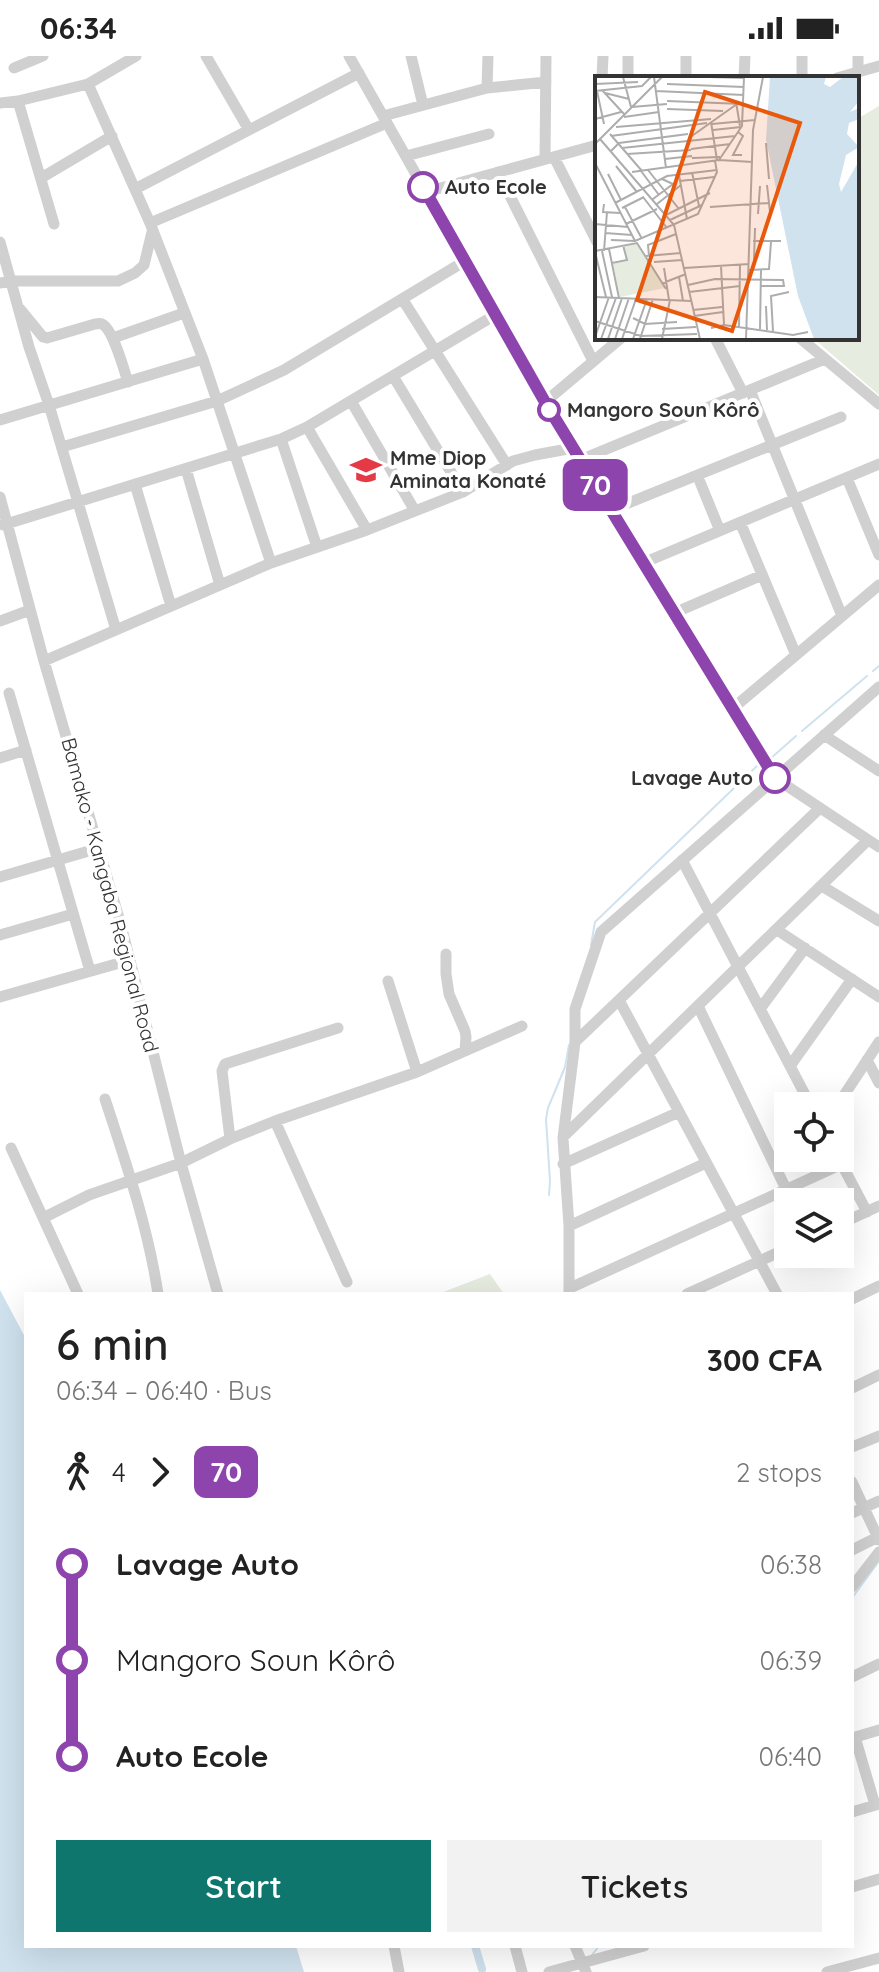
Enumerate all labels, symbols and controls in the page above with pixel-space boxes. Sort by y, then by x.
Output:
text: 06:34 [40,9,117,47]
inset map [595,76,859,340]
marker: Auto Ecole [408,172,438,202]
place label: Auto Ecole [445,174,547,199]
place label: Mangoro Soun Kôrô [567,397,759,422]
marker: Mangoro Soun Kôrô [538,399,560,421]
place label: Mme Diop Aminata Konaté [390,445,546,493]
school or university icon: Mme Diop Aminata Konaté [349,453,383,487]
line badge: 70 [559,459,631,511]
text: 70 [579,467,611,502]
street label: Bamako - Kangaba Regional Road [56,735,165,1055]
marker: Lavage Auto [760,763,790,793]
place label: Lavage Auto [631,765,753,790]
map controls [774,1092,854,1268]
button: locate [774,1092,854,1172]
button: layers [774,1188,854,1268]
text: 6 min [56,1316,169,1371]
text: 300 CFA [707,1341,822,1379]
text: 06:34 – 06:40 · Bus [56,1374,272,1407]
icon: walk [56,1450,100,1494]
icon: forward [138,1450,182,1494]
text: 70 [210,1454,242,1489]
text: 4 [112,1456,126,1489]
text: 2 stops [736,1456,822,1489]
text: Lavage Auto [116,1545,299,1583]
text: 06:38 [760,1548,822,1581]
text: Mangoro Soun Kôrô [116,1641,395,1679]
text: 06:39 [760,1644,822,1677]
text: Auto Ecole [116,1737,269,1775]
text: 06:40 [759,1740,822,1773]
button: Start [56,1840,431,1932]
button: Tickets [447,1840,822,1932]

